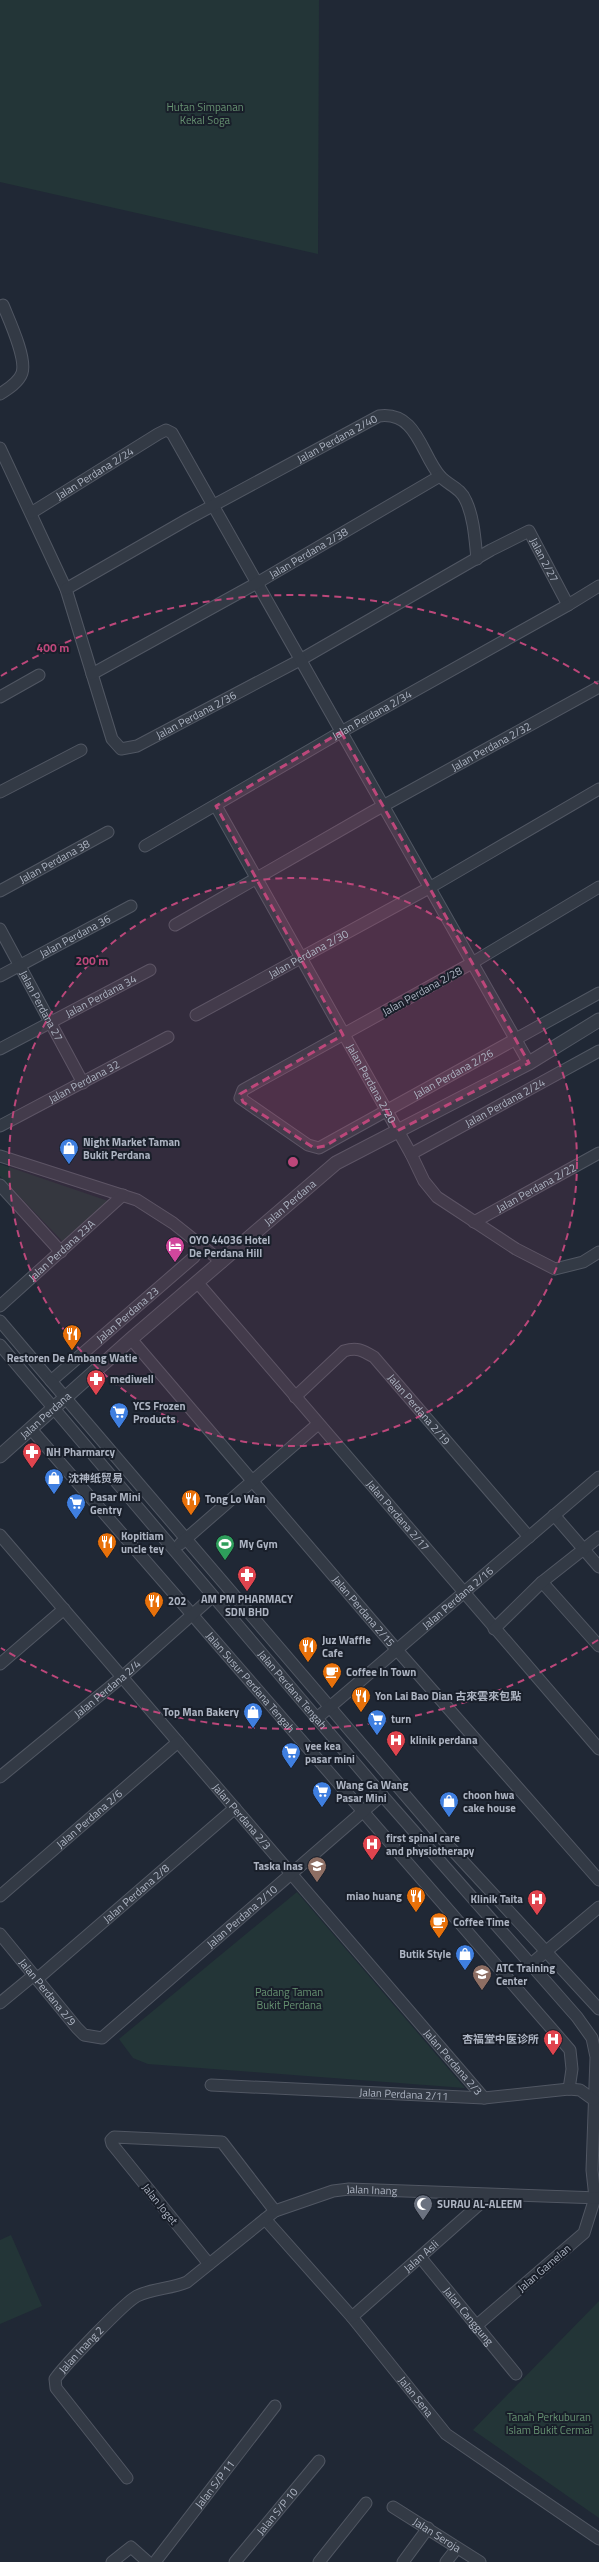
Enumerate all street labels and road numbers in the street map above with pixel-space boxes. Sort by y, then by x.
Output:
street label: Jalan Perdana 2/40 [294,410,380,467]
street label: Jalan Perdana 2/24 [53,443,137,504]
street label: Jalan Perdana 2/38 [266,524,351,582]
street label: Jalan 2/27 [526,535,562,585]
street label: Jalan Perdana 2/34 [329,686,415,744]
street label: Jalan Perdana 2/36 [153,687,239,743]
street label: Jalan Perdana 2/32 [448,718,534,775]
street label: Jalan Perdana 38 [16,835,93,887]
street label: Jalan Perdana 36 [37,910,113,961]
street label: Jalan Perdana 2/30 [265,925,351,982]
street label: Jalan Perdana 2/28 [379,962,465,1020]
street label: Jalan Perdana 27 [16,967,67,1044]
street label: Jalan Perdana 34 [62,971,139,1021]
street label: Jalan Perdana 2/20 [343,1041,400,1126]
street label: Jalan Perdana 2/26 [410,1045,496,1102]
street label: Jalan Perdana 32 [46,1056,122,1107]
street label: Jalan Perdana 2/24 [462,1074,548,1131]
street label: Jalan Perdana 2/22 [493,1159,579,1216]
street label: Jalan Perdana [261,1176,320,1229]
street label: Jalan Perdana 23A [25,1216,99,1285]
street label: Jalan Perdana 23 [93,1283,162,1346]
street label: Jalan Perdana 2/19 [384,1370,454,1448]
street label: Jalan Perdana [16,1388,75,1443]
street label: Jalan Perdana 2/17 [363,1476,433,1554]
street label: Jalan Perdana 2/16 [419,1563,497,1633]
street label: Jalan Perdana 2/15 [329,1572,399,1650]
street label: Jalan Susur Perdana Tengah [202,1628,299,1736]
street label: Jalan Perdana Tengah [254,1647,331,1733]
street label: Jalan Perdana 2/4 [70,1656,144,1721]
street label: Jalan Perdana 2/3 [209,1780,275,1853]
street label: Jalan Perdana 2/6 [53,1786,126,1852]
street label: Jalan Perdana 2/8 [100,1860,173,1927]
street label: Jalan Perdana 2/10 [203,1881,281,1952]
street label: Jalan Perdana 2/9 [15,1955,80,2029]
street label: Jalan Perdana 2/3 [420,2025,486,2099]
street label: Jalan Perdana 2/11 [359,2084,449,2104]
street label: Jalan Joget [138,2180,182,2228]
street label: Jalan Inang [345,2181,398,2199]
street label: Jalan Asli [400,2236,442,2276]
street label: Jalan Gamelan [514,2240,574,2296]
street label: Jalan Canggung [440,2283,498,2349]
street label: Jalan Inang 2 [55,2322,107,2377]
street label: Jalan Sena [395,2373,437,2421]
street label: Jalan S/P 11 [191,2457,238,2512]
street label: Jalan S/P 10 [253,2484,302,2538]
street label: Jalan Seroja [410,2514,464,2556]

